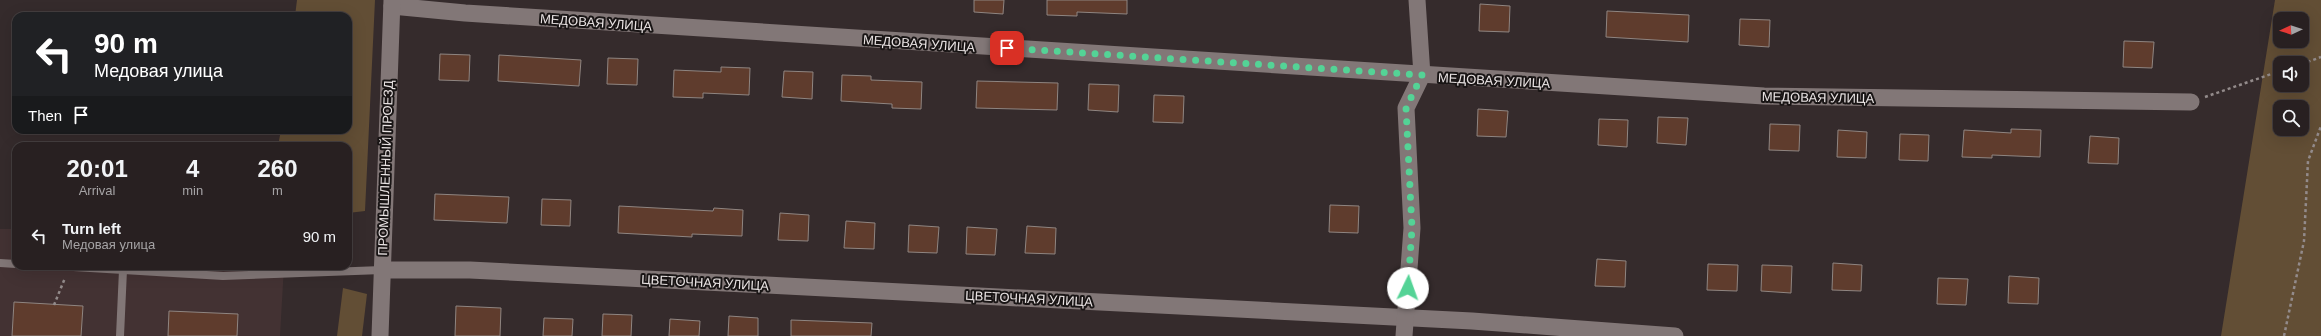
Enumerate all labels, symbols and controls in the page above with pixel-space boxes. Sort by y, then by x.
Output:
street label: МЕДОВАЯ УЛИЦА [539,11,653,34]
north arrow [2273,12,2309,48]
map controls [2273,12,2309,136]
icon: left [28,28,80,80]
text: 90 m [94,28,158,59]
pin [990,31,1024,65]
street label: МЕДОВАЯ УЛИЦА [862,32,976,55]
icon: arrive [996,37,1018,59]
button: sound [2273,56,2309,92]
text: Медовая улица [94,61,223,81]
street label: МЕДОВАЯ УЛИЦА [1437,70,1551,91]
street label: ПРОМЫШЛЕННЫЙ ПРОЕЗД [375,80,396,256]
street label: МЕДОВАЯ УЛИЦА [1762,89,1875,106]
button: search [2273,100,2309,136]
icon: arrive [70,104,92,126]
text: Then [28,107,62,124]
text: 20:01 [66,155,128,182]
text: 4 [186,155,199,182]
text: 260 [258,155,298,182]
text: Arrival [79,183,116,198]
text: min [182,183,203,198]
text: m [272,183,283,198]
text: Turn left [62,220,121,237]
icon: left [28,225,50,247]
text: 90 m [303,228,336,245]
text: Медовая улица [62,237,155,252]
position arrow [1387,267,1429,309]
street label: ЦВЕТОЧНАЯ УЛИЦА [641,272,770,293]
street label: ЦВЕТОЧНАЯ УЛИЦА [965,288,1094,309]

